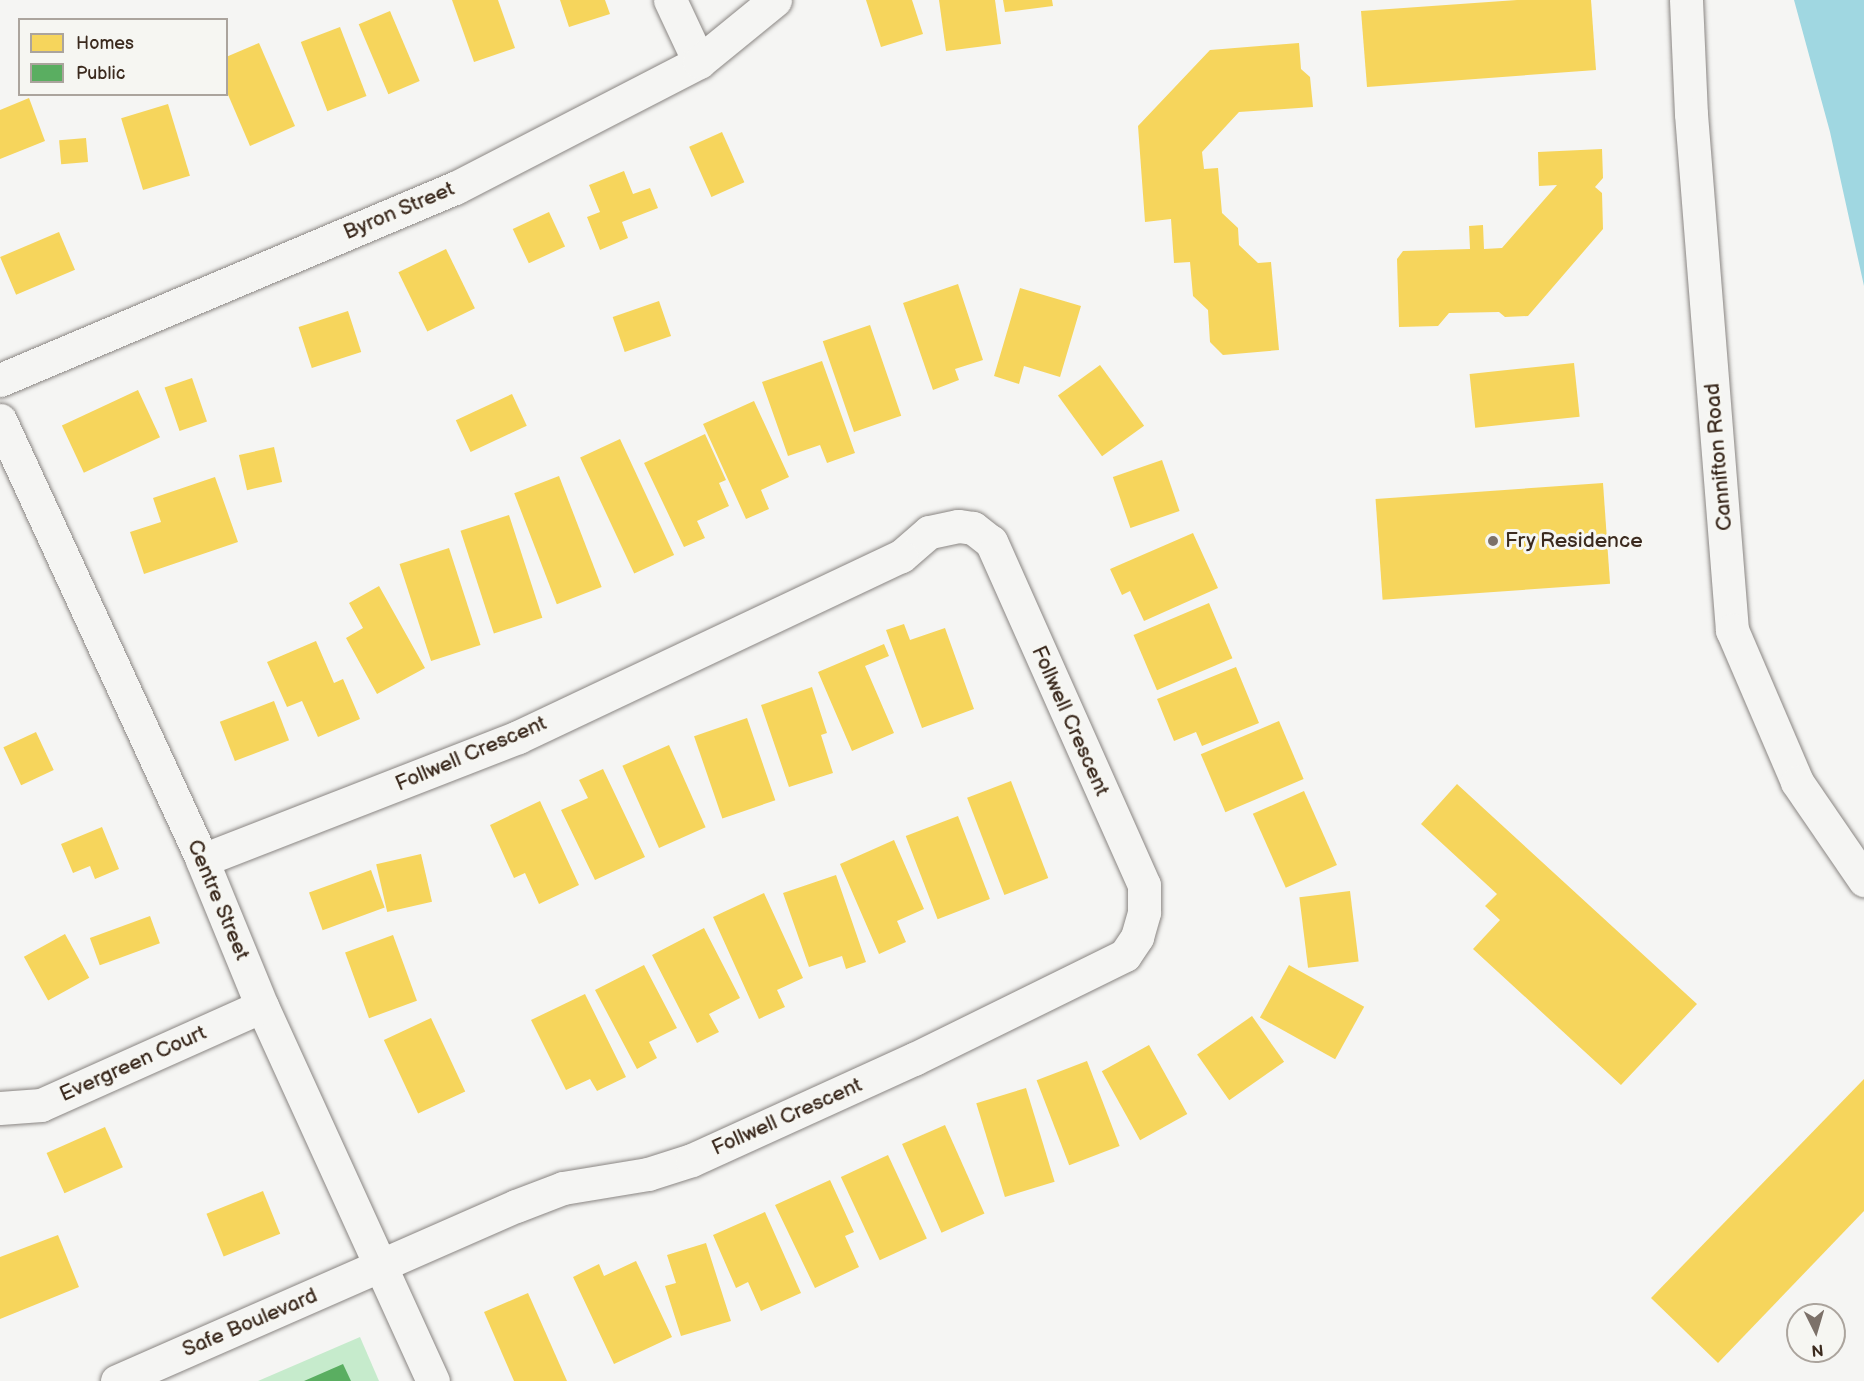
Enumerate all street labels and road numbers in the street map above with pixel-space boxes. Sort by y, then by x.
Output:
street label: Byron Street [340,176,458,246]
street label: Cannifton Road [1700,382,1738,532]
street label: Follwell Crescent [1026,642,1114,800]
street label: Follwell Crescent [392,711,550,797]
street label: Centre Street [181,836,255,964]
street label: Evergreen Court [56,1020,210,1108]
street label: Follwell Crescent [708,1073,866,1161]
street label: Safe Boulevard [179,1283,321,1363]

